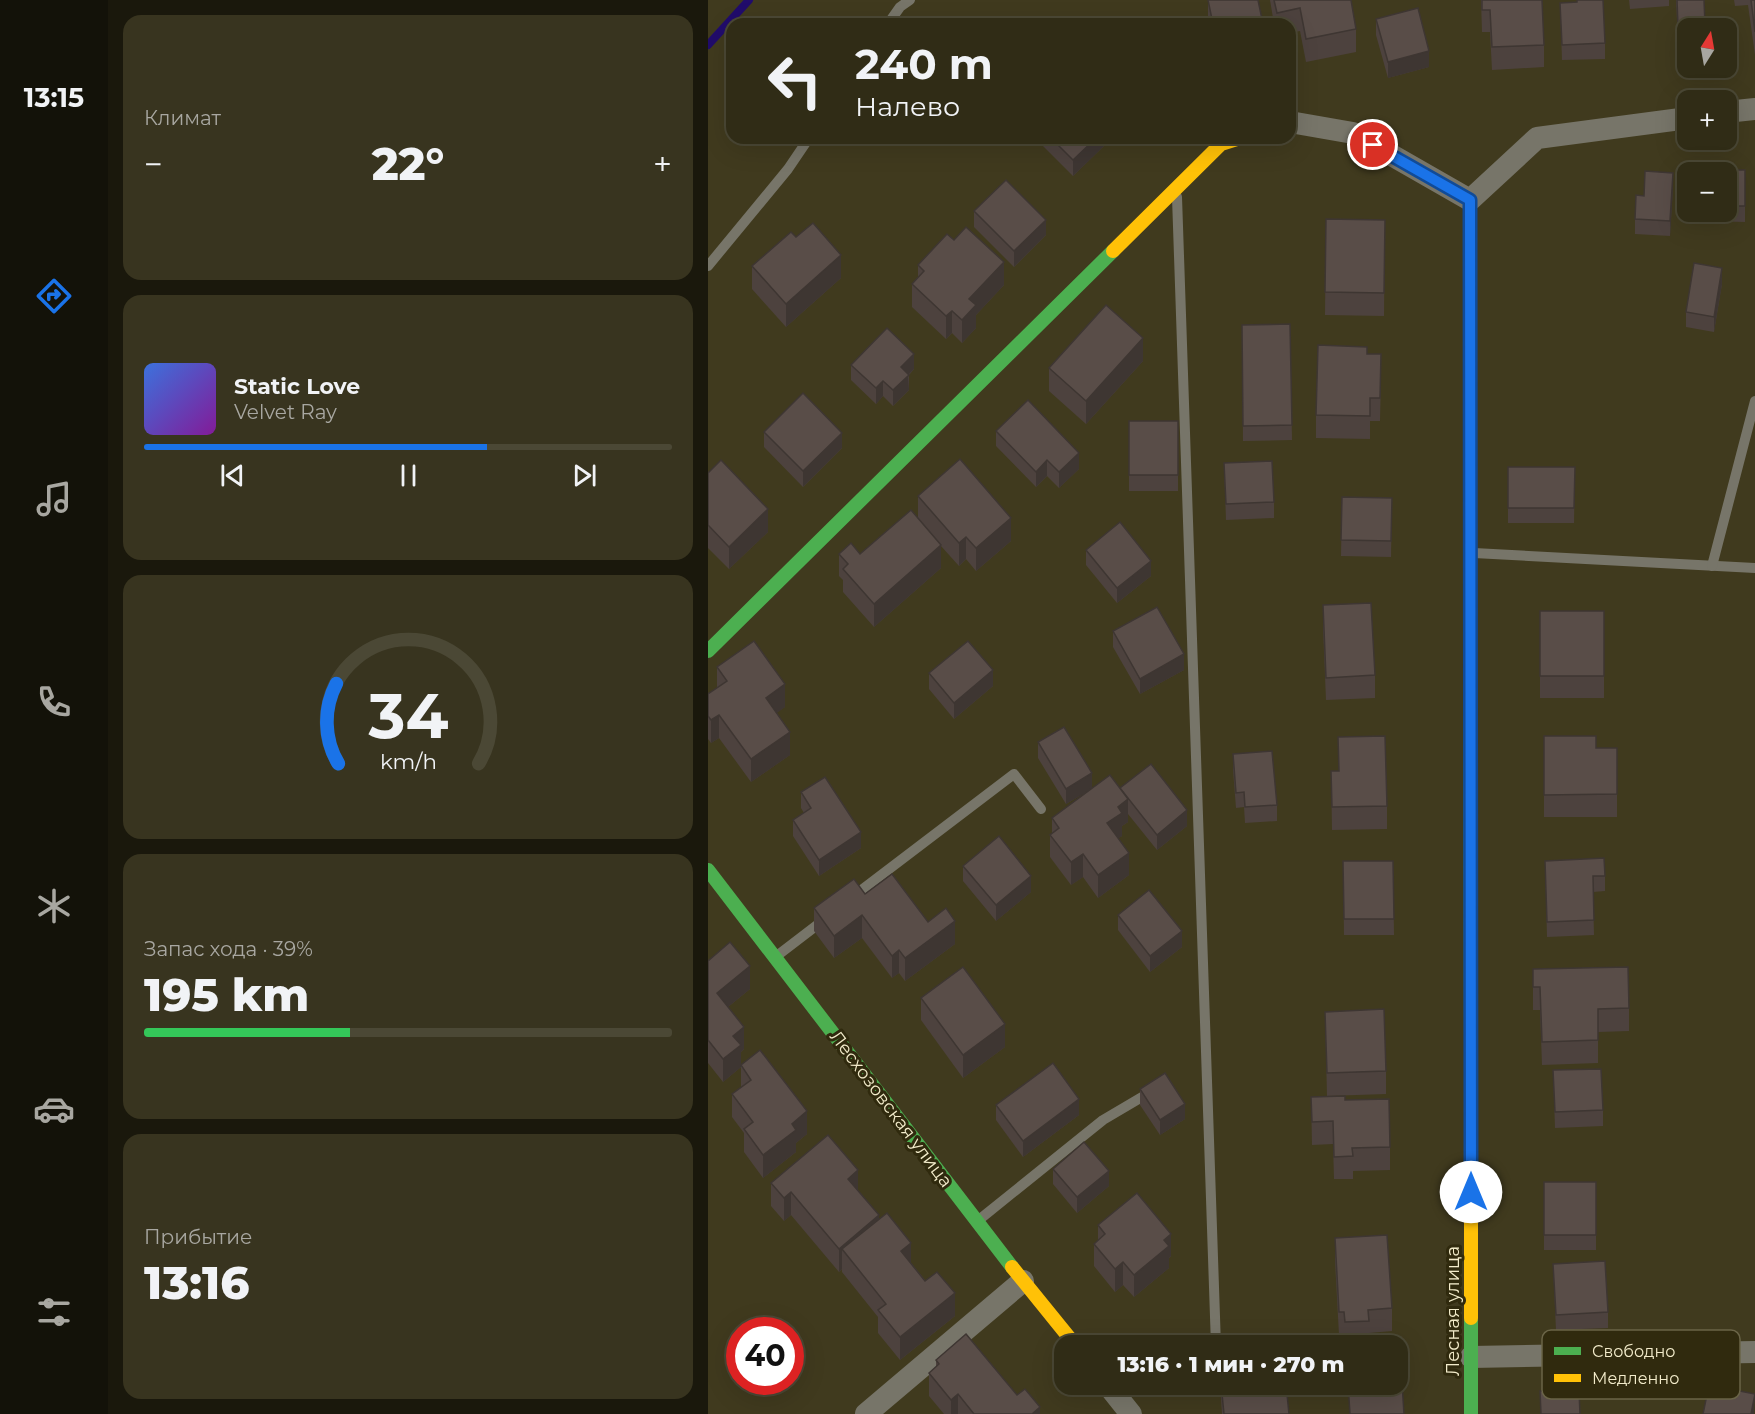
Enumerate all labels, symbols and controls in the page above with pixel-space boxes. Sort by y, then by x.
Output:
north arrow [1677,18,1737,78]
map controls [1677,18,1737,222]
text: 240 m [855,38,993,90]
icon: left [756,42,834,120]
text: 13:15 [24,81,84,114]
text: Налево [855,90,960,123]
button: + [1677,90,1737,150]
text: Климат [144,106,221,130]
pin [1347,119,1398,170]
icon: arrive [1356,128,1389,161]
text: 22° [372,136,444,191]
text: − [144,144,163,184]
text: + [653,144,672,184]
button: − [1677,162,1737,222]
icon: directions [33,275,75,317]
text: Static Love [234,373,360,400]
text: Velvet Ray [234,400,337,424]
icon: previous [216,459,249,492]
icon: pause [392,459,425,492]
icon: next [568,459,601,492]
icon: music [33,478,75,520]
text: 34 [367,678,448,754]
icon: phone [33,681,75,723]
text: km/h [379,748,437,774]
icon: climate [33,885,75,927]
text: Запас хода · 39% [144,937,313,961]
text: 195 km [144,967,309,1022]
street label: Лесхозовская улица [825,1026,957,1192]
icon: car [33,1088,75,1130]
position arrow [1439,1160,1503,1224]
text: Прибытие [144,1225,252,1249]
street label: Лесная улица [1442,1246,1464,1376]
text: 13:16 [144,1255,250,1310]
icon: filters [33,1291,75,1333]
speed limit sign: 40 [726,1317,804,1395]
legend [1542,1330,1740,1399]
text: Свободно [1592,1342,1675,1361]
text: 13:16 · 1 мин · 270 m [1117,1351,1345,1378]
text: Медленно [1592,1369,1679,1388]

